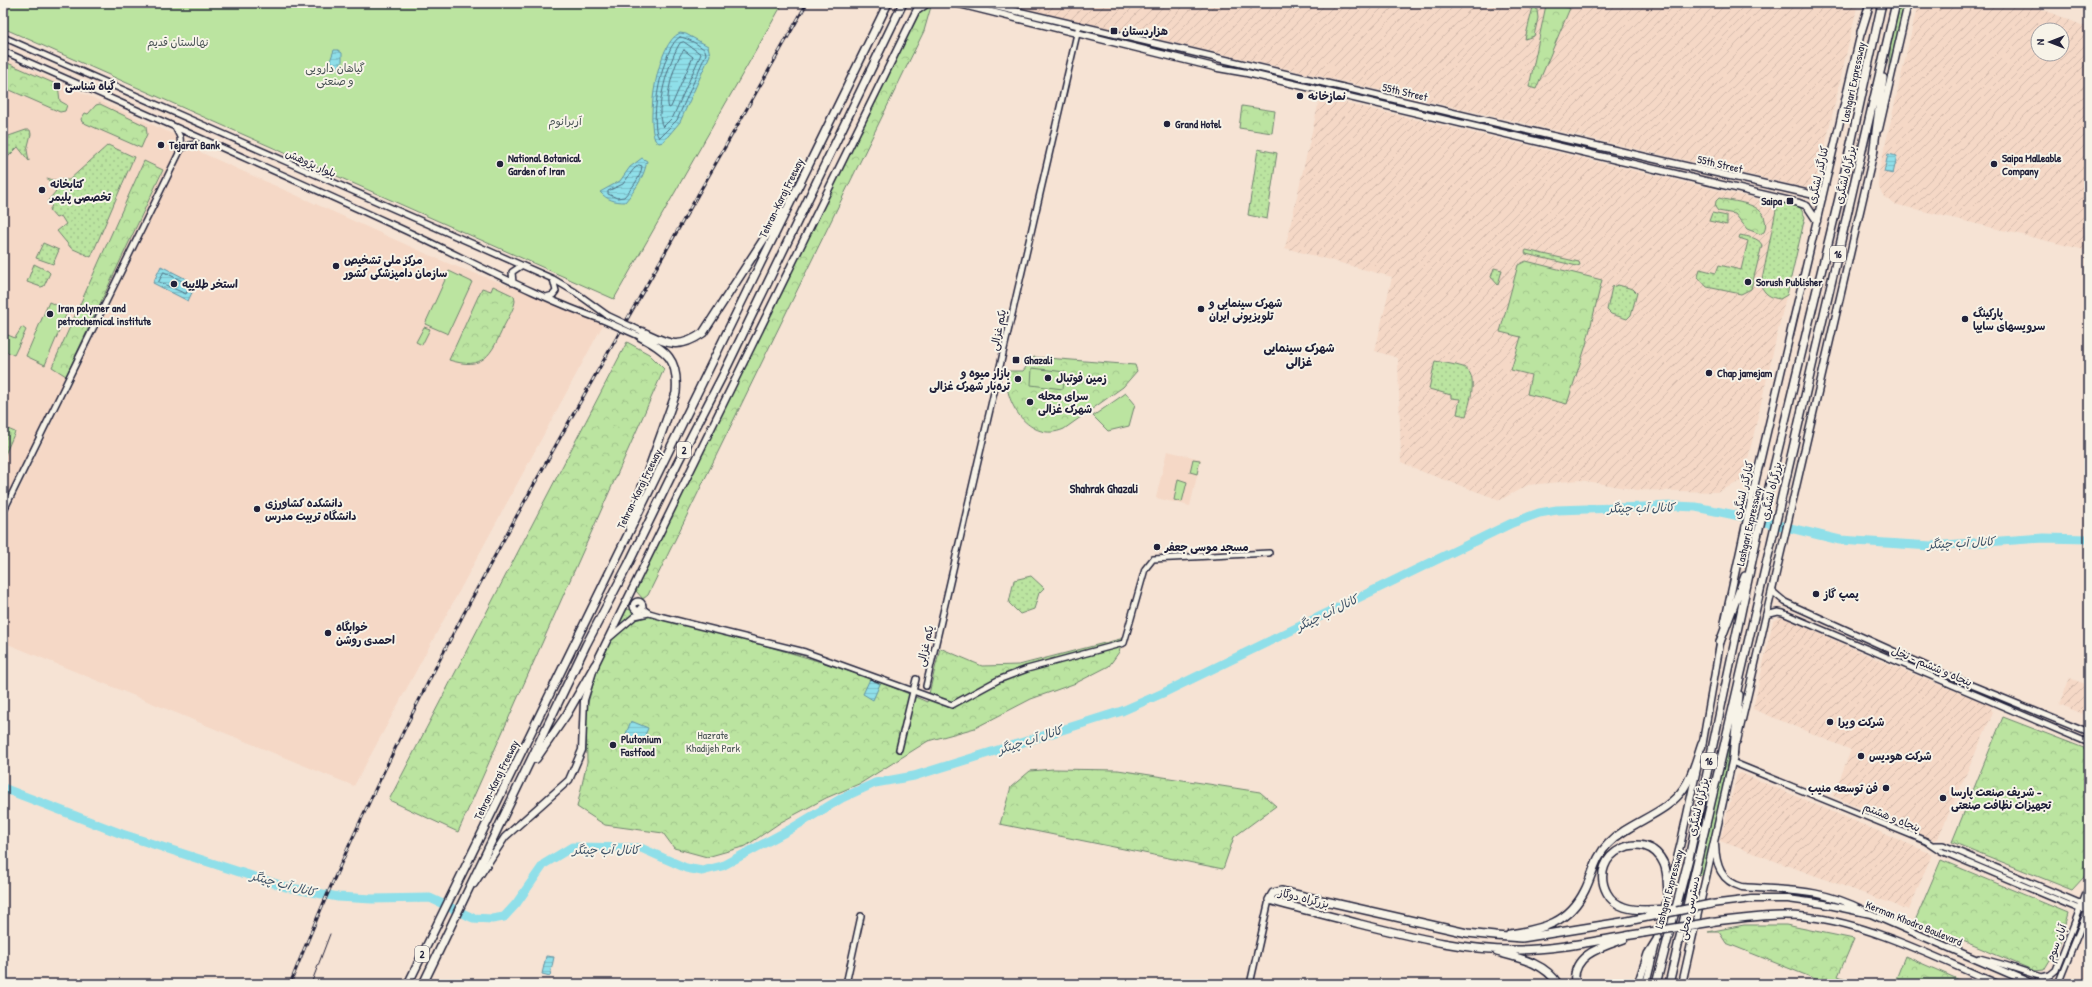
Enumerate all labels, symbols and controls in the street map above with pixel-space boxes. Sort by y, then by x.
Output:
north arrow [2030,22,2070,62]
place label: هزاردستان [1122,24,1168,38]
marker: هزاردستان [1109,26,1119,36]
park label: نهالستان قدیم [147,35,209,51]
text: N [2033,39,2047,45]
street label: Lashgari Expressway [1838,40,1868,123]
park label: گیاهان دارویی و صنعتی [305,61,365,89]
place label: گیاه شناسی [65,79,116,94]
street label: 55th Street [1381,80,1429,104]
marker: گیاه شناسی [52,81,62,91]
place label: نمازخانه [1308,89,1346,103]
marker: نمازخانه [1295,91,1305,101]
park label: آربرانوم [548,114,583,130]
place label: Grand Hotel [1175,117,1222,131]
marker: Grand Hotel [1162,119,1172,129]
place label: Tejarat Bank [168,138,220,153]
marker: Tejarat Bank [156,140,166,150]
street label: کنارگذر لشگری [1804,144,1832,206]
street label: بزرگراه لشگری [1831,144,1859,206]
street label: بلوار پژوهش [283,146,338,181]
place label: National Botanical Garden of Iran [508,151,582,178]
place label: Saipa Malleable Company [2002,151,2062,179]
street label: 55th Street [1696,152,1744,176]
street label: Tehran-Karaj Freeway [756,156,807,240]
marker: National Botanical Garden of Iran [495,159,505,169]
marker: Saipa Malleable Company [1989,159,1999,169]
place label: کتابخانه تخصصی پلیمر [49,177,112,205]
marker: کتابخانه تخصصی پلیمر [37,185,47,195]
place label: Saipa [1761,194,1783,209]
marker: Saipa [1785,196,1795,206]
road number: 16 [1830,246,1846,262]
place label: مرکز ملی تشخیص سازمان دامپزشکی کشور [343,253,447,281]
marker: مرکز ملی تشخیص سازمان دامپزشکی کشور [331,261,341,271]
place label: Sorush Publisher [1756,275,1823,289]
place label: استخر طلاییه [182,277,238,291]
marker: Sorush Publisher [1743,277,1753,287]
marker: استخر طلاییه [169,279,179,289]
place label: شهرک سینمایی و تلویزیونی ایران [1208,296,1282,324]
place label: Iran polymer and petrochemical institute [58,301,152,329]
marker: شهرک سینمایی و تلویزیونی ایران [1196,304,1206,314]
place label: پارکینگ سرویسهای سایپا [1973,306,2045,334]
street label: یکم غزالی [987,308,1011,352]
marker: Iran polymer and petrochemical institute [45,309,55,319]
marker: پارکینگ سرویسهای سایپا [1960,314,1970,324]
district label: شهرک سینمایی غزالی [1263,339,1335,370]
place label: Ghazali [1024,353,1053,367]
marker: Ghazali [1011,355,1021,365]
place label: بازار میوه و تره‌بار شهرک غزالی [929,366,1011,394]
place label: Chap jamejam [1717,366,1773,381]
marker: Chap jamejam [1704,368,1714,378]
place label: زمین فوتبال [1056,371,1107,386]
marker: زمین فوتبال [1043,373,1053,383]
marker: بازار میوه و تره‌بار شهرک غزالی [1013,374,1023,384]
place label: سرای محله شهرک غزالی [1038,389,1092,417]
marker: سرای محله شهرک غزالی [1025,397,1035,407]
road number: 2 [677,442,691,458]
street label: Tehran-Karaj Freeway [614,447,665,531]
street label: کنارگذر لشگری [1729,459,1757,521]
street label: بزرگراه لشگری [1757,460,1785,522]
district label: Shahrak Ghazali [1070,480,1139,497]
street label: Lashgari Expressway [1733,484,1765,567]
place label: دانشکده کشاورزی دانشگاه تربیت مدرس [265,496,356,523]
water label: کانال آب چیتگر [1605,498,1676,517]
marker: دانشکده کشاورزی دانشگاه تربیت مدرس [252,504,262,514]
water label: کانال آب چیتگر [1925,532,1997,553]
place label: مسجد موسی جعفر [1164,540,1249,555]
marker: مسجد موسی جعفر [1152,542,1162,552]
place label: پمپ گاز [1823,587,1859,602]
water label: کانال آب چیتگر [1291,589,1362,636]
marker: پمپ گاز [1811,589,1821,599]
place label: خوابگاه احمدی روشن [336,620,395,647]
street label: یکم غزالی [913,624,938,668]
marker: خوابگاه احمدی روشن [323,628,333,638]
street label: پنجاه و ششم - نخل [1889,643,1974,691]
place label: شرکت ویرا [1838,715,1884,729]
marker: شرکت ویرا [1825,717,1835,727]
water label: کانال آب چیتگر [994,721,1066,759]
park label: Hazrate Khadijeh Park [686,728,740,755]
place label: Plutonium Fastfood [620,732,662,759]
street label: Tehran-Karaj Freeway [471,738,522,822]
marker: Plutonium Fastfood [608,740,618,750]
place label: شرکت هودیس [1869,749,1931,764]
marker: شرکت هودیس [1856,751,1866,761]
road number: 16 [1701,753,1717,769]
street label: بزرگراه لشگری [1684,776,1712,838]
place label: فن توسعه منیب [1808,781,1878,796]
marker: فن توسعه منیب [1881,783,1891,793]
place label: شریف صنعت پارسا - تجهیزات نظافت صنعتی [1951,785,2052,813]
marker: شریف صنعت پارسا - تجهیزات نظافت صنعتی [1938,793,1948,803]
street label: پنجاه و هشتم [1861,799,1923,837]
water label: کانال آب چیتگر [571,841,641,858]
street label: Lashgari Expressway [1652,848,1686,930]
water label: کانال آب چیتگر [247,866,319,901]
street label: دسترسی محلی [1675,875,1704,942]
street label: بزرگراه دوگاز [1276,885,1331,912]
street label: Kerman Khodro Boulevard [1864,897,1965,949]
street label: آبان سوم [2042,921,2072,965]
road number: 2 [415,946,429,962]

